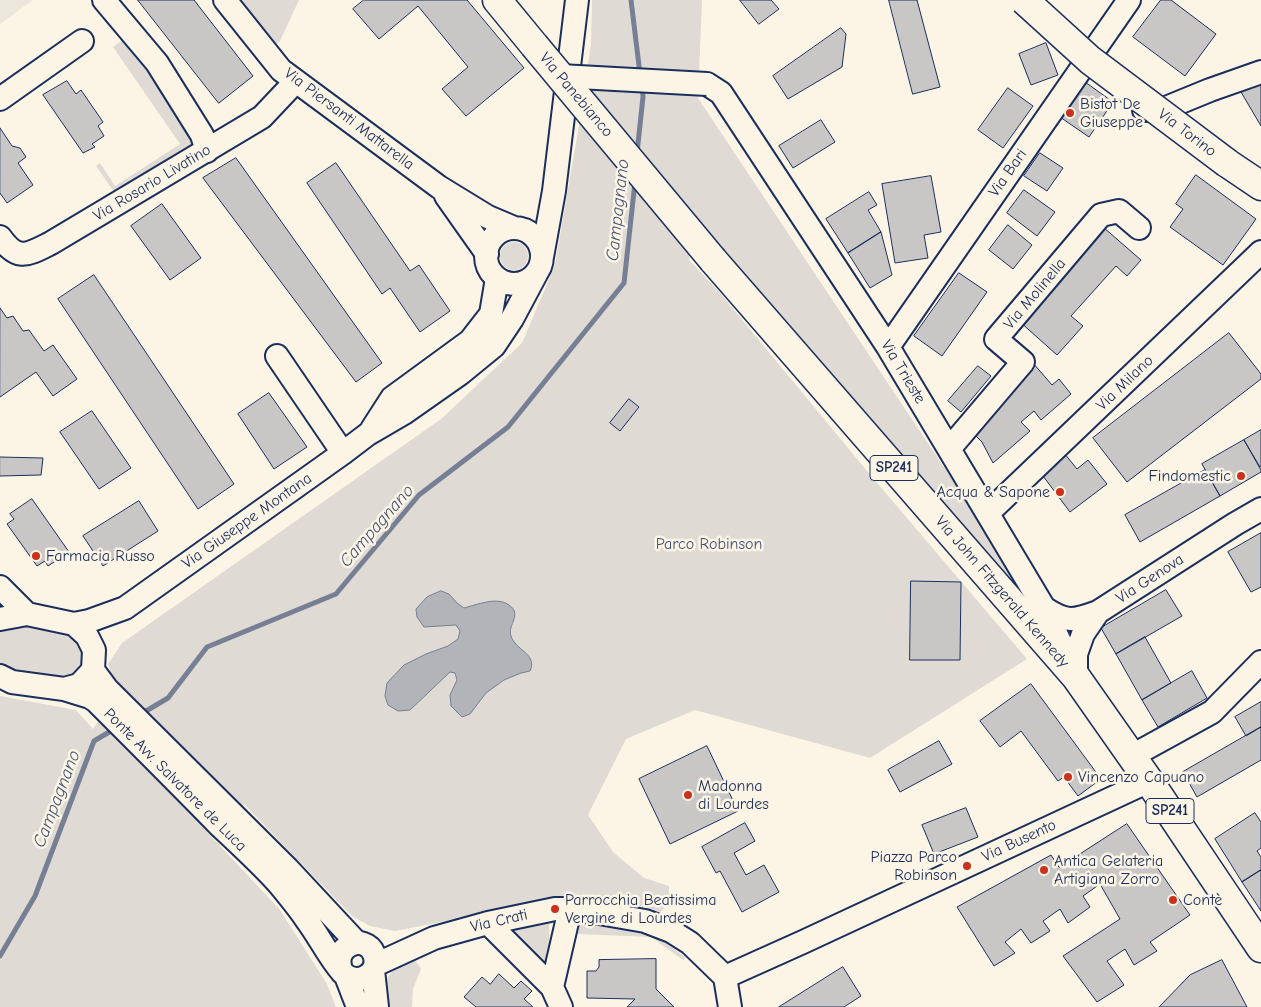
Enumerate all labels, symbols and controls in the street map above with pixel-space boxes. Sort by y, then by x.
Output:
street label: Via Panebianco [535,49,617,141]
street label: Via Piersanti Mattarella [280,64,418,174]
place label: Bistot De Giuseppe [1080,94,1143,132]
street label: Via Torino [1154,105,1220,161]
marker: Bistot De Giuseppe [1064,107,1076,119]
street label: Via Rosario Livatino [90,140,214,226]
street label: Via Bari [985,145,1031,201]
water label: Campagnano [602,158,634,262]
street label: Via Molinella [1000,255,1070,333]
street label: Via Trieste [877,337,929,407]
street label: Via Milano [1092,351,1158,415]
road number: SP241 [870,456,918,480]
place label: Findomestic [1149,466,1231,486]
street label: Via Giuseppe Montana [178,469,316,573]
marker: Findomestic [1235,470,1247,482]
water label: Campagnano [335,480,419,572]
place label: Acqua & Sapone [936,482,1050,502]
marker: Acqua & Sapone [1054,486,1066,498]
street label: Via John Fitzgerald Kennedy [931,512,1073,672]
park label: Parco Robinson [656,534,762,554]
place label: Farmacia Russo [46,546,155,566]
marker: Farmacia Russo [30,550,42,562]
street label: Via Genova [1112,550,1188,608]
street label: Ponte Avv. Salvatore de Luca [99,704,251,856]
water label: Campagnano [29,747,85,851]
place label: Vincenzo Capuano [1078,767,1204,787]
marker: Vincenzo Capuano [1062,771,1074,783]
place label: Madonna di Lourdes [698,776,769,814]
marker: Madonna di Lourdes [682,789,694,801]
road number: SP241 [1146,798,1194,824]
street label: Via Busento [979,815,1059,867]
place label: Piazza Parco Robinson [870,847,957,885]
place label: Antica Gelateria Artigiana Zorro [1054,851,1163,889]
marker: Piazza Parco Robinson [961,860,973,872]
marker: Antica Gelateria Artigiana Zorro [1038,864,1050,876]
place label: Parrocchia Beatissima Vergine di Lourdes [565,890,717,928]
place label: Contè [1183,890,1222,910]
marker: Contè [1167,894,1179,906]
marker: Parrocchia Beatissima Vergine di Lourdes [549,903,561,915]
street label: Via Crati [469,905,529,937]

